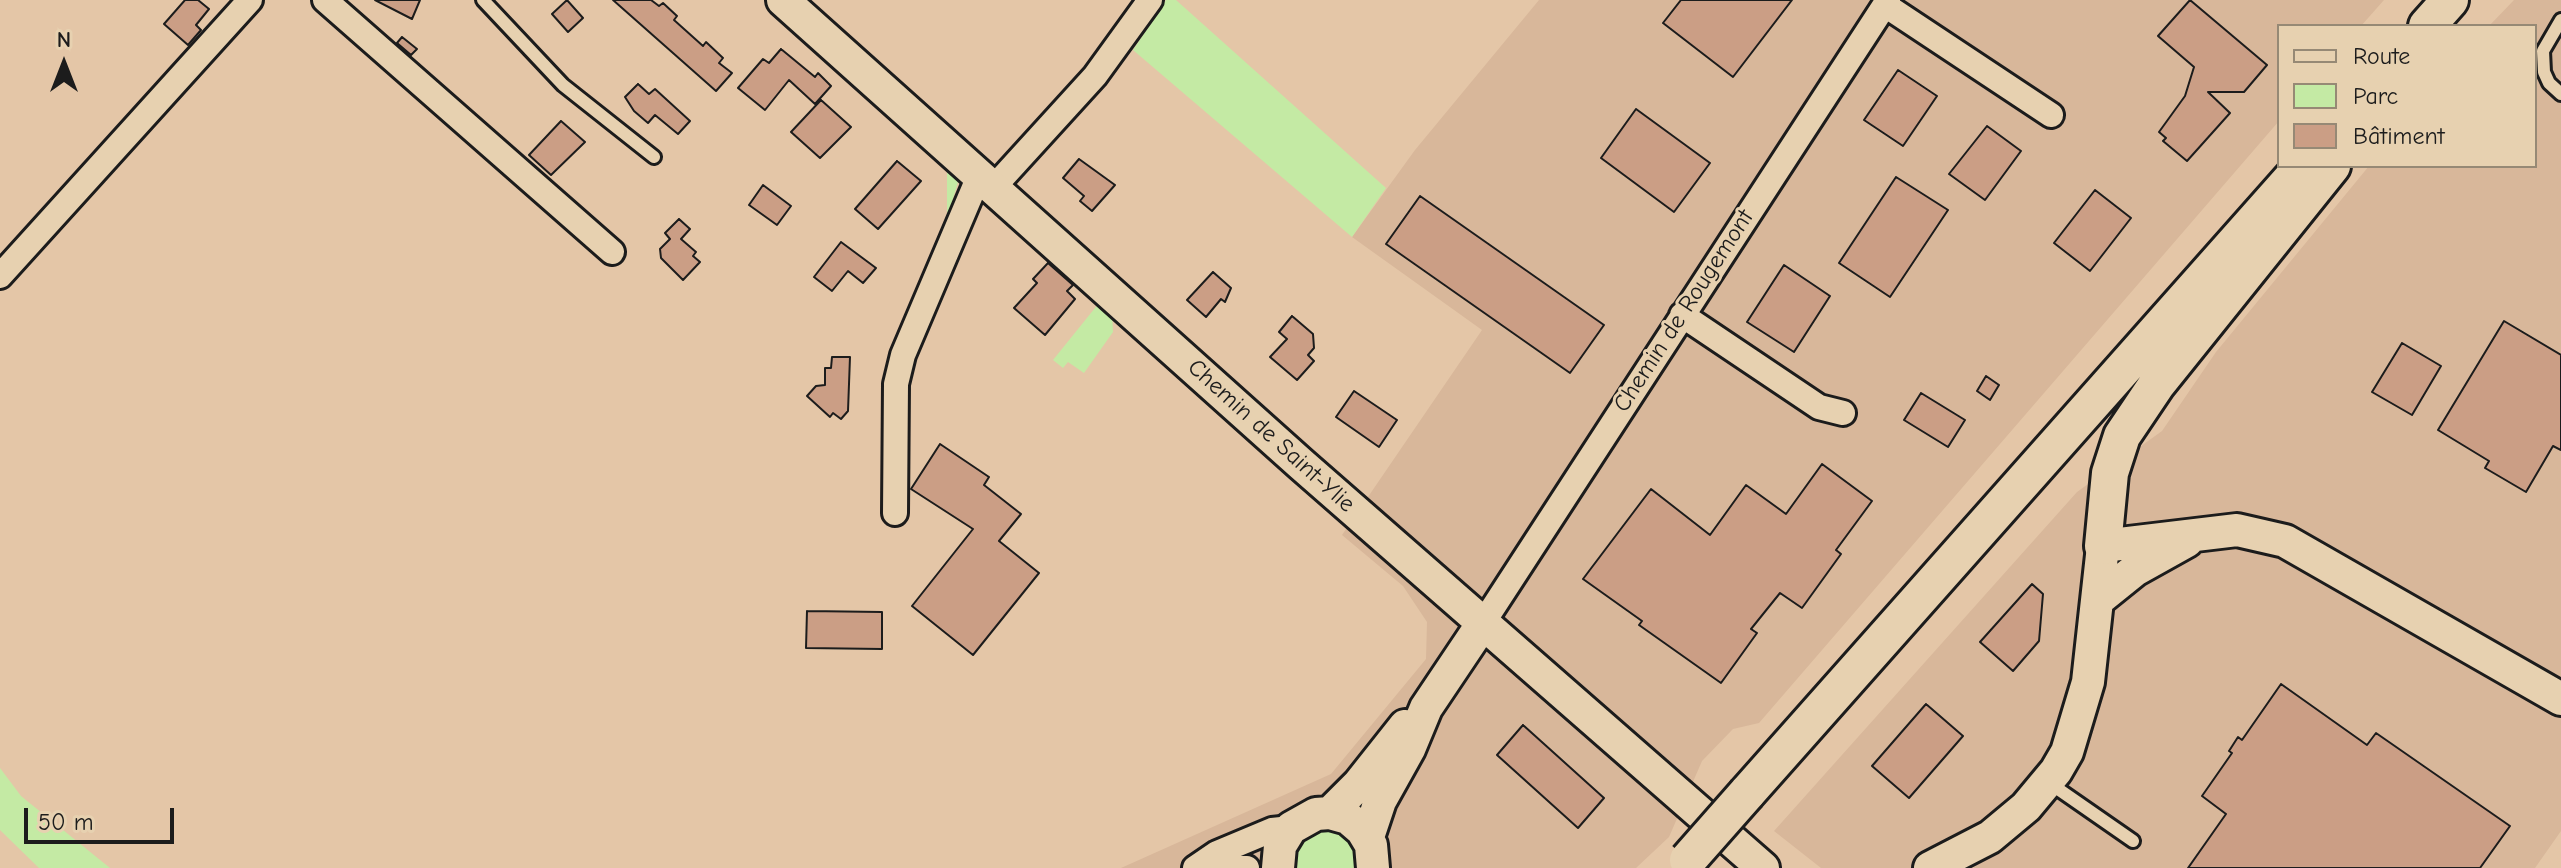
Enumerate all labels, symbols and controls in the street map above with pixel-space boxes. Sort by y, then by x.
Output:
north arrow [24,24,104,104]
legend [2277,24,2537,168]
text: N [57,27,71,53]
text: Route [2353,42,2410,70]
text: Parc [2353,82,2398,110]
text: Bâtiment [2353,122,2445,150]
street label: Chemin de Rougemont [1608,204,1760,418]
street label: Chemin de Saint-Ylie [1181,353,1361,519]
scale bar [28,792,178,842]
text: 50 m [38,808,94,836]

